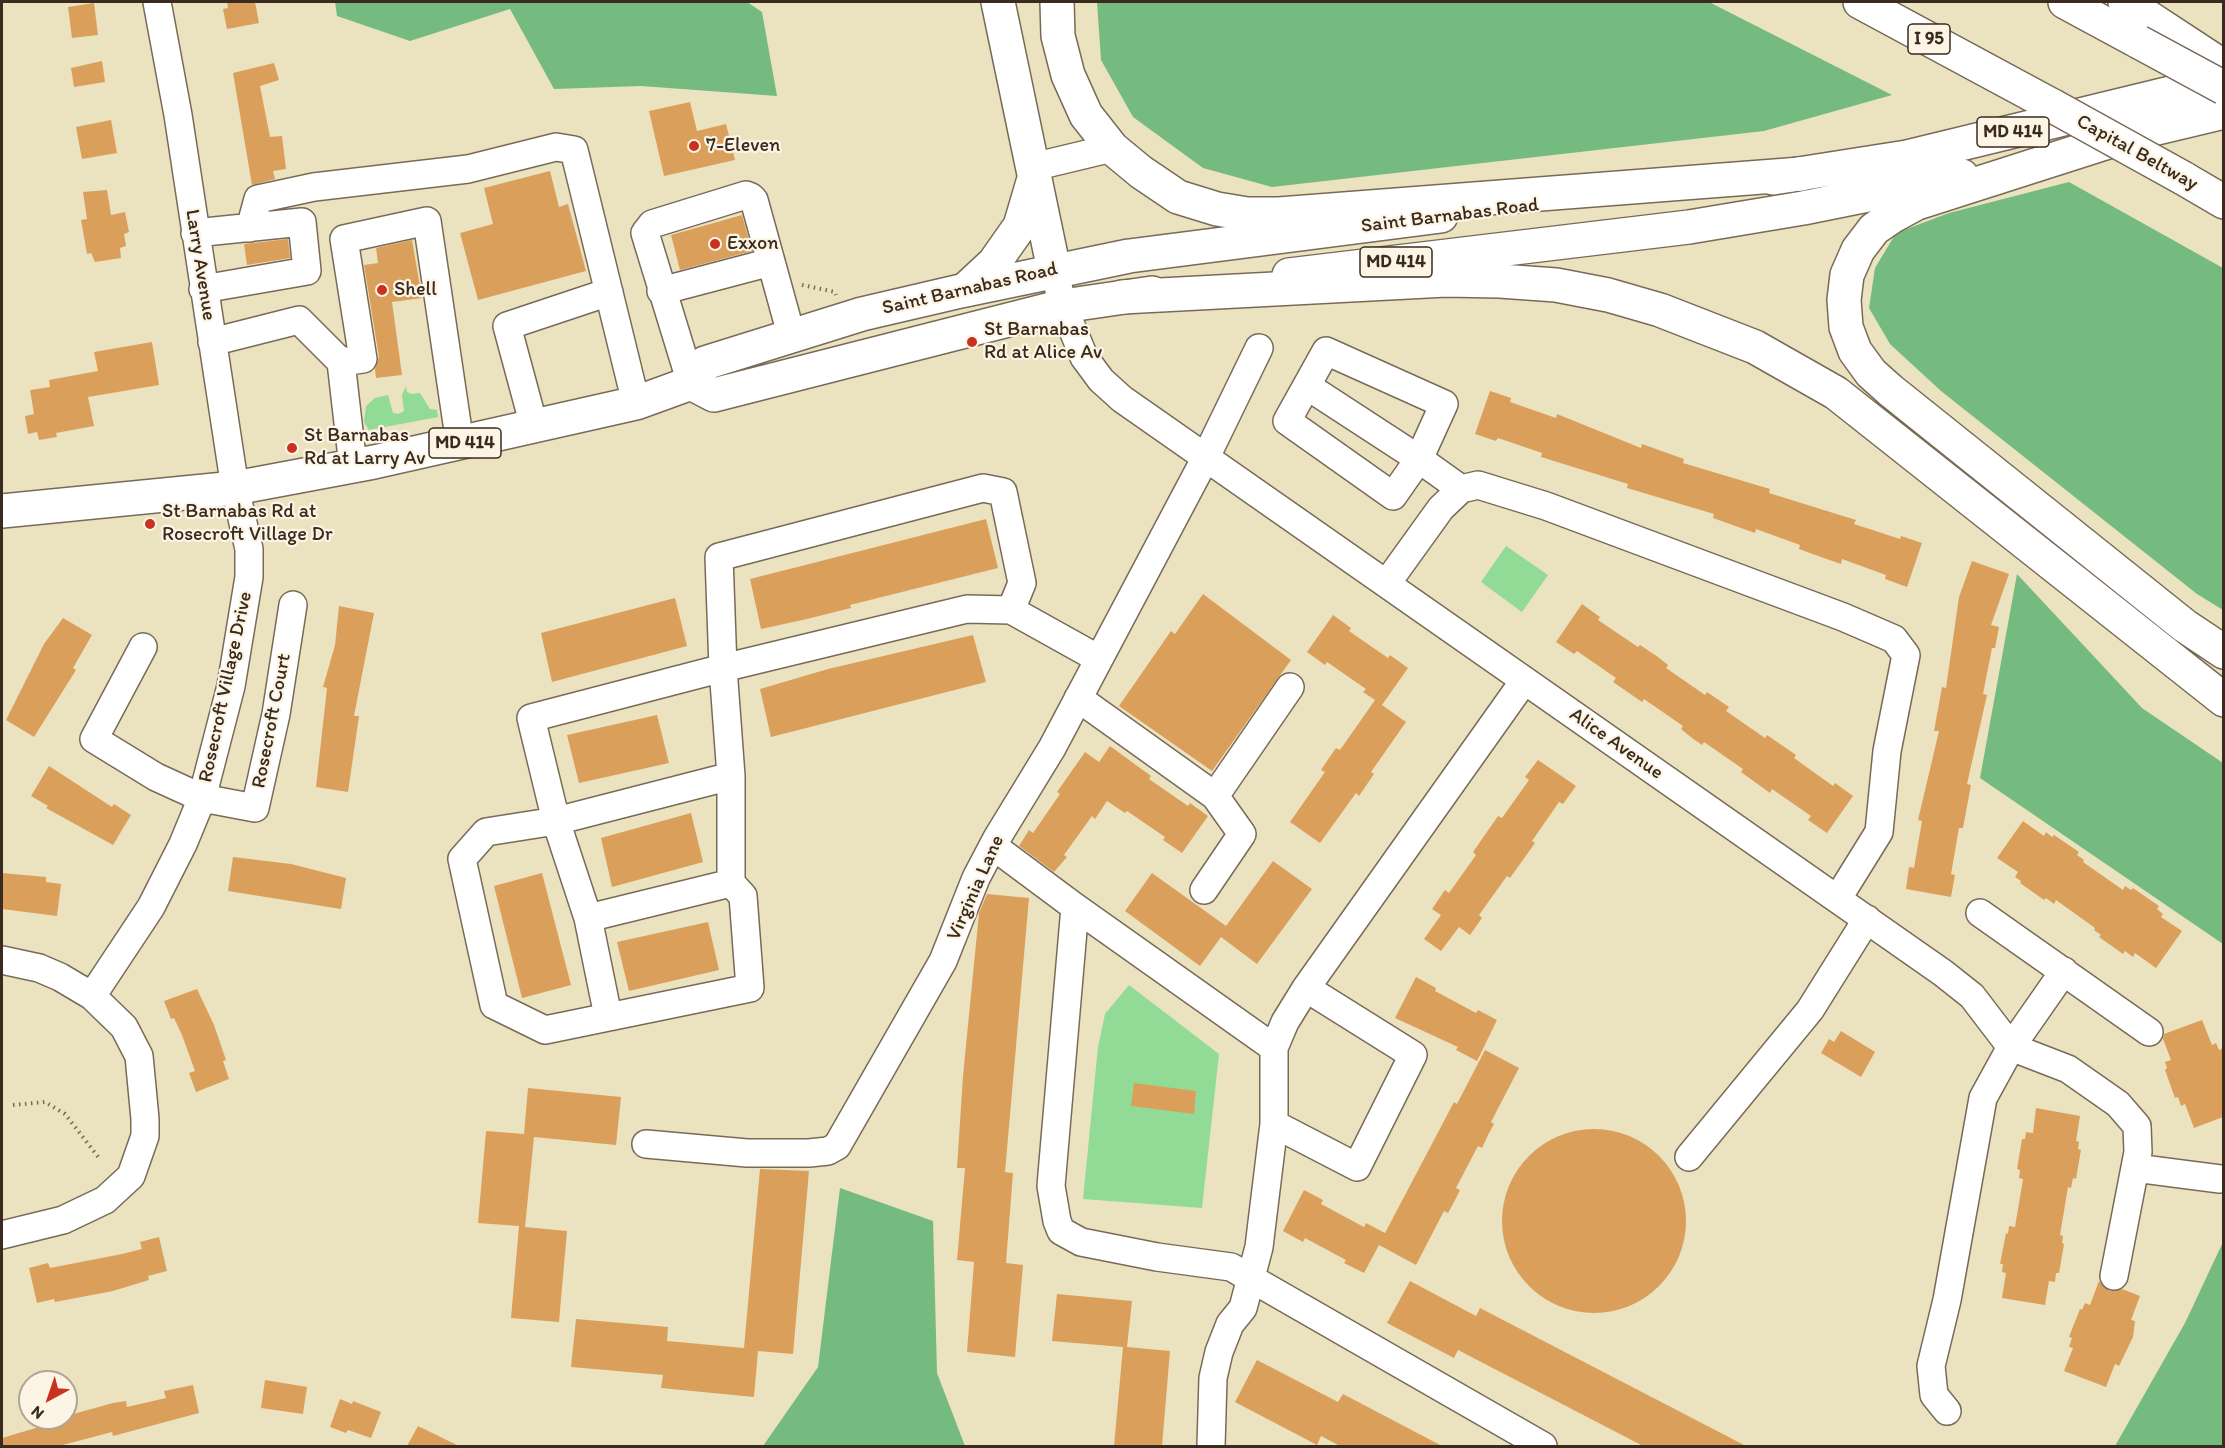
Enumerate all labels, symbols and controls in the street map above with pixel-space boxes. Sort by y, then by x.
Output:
road number: I 95 [1908,24,1950,54]
street label: Capital Beltway [2072,110,2202,196]
road number: MD 414 [1977,117,2049,147]
place label: 7-Eleven [706,134,780,158]
marker: 7-Eleven [687,139,701,153]
street label: Saint Barnabas Road [1360,193,1540,239]
street label: Larry Avenue [179,208,221,322]
place label: Exxon [727,232,779,256]
marker: Exxon [708,237,722,251]
road number: MD 414 [1360,247,1432,277]
street label: Saint Barnabas Road [880,257,1060,321]
place label: Shell [394,278,437,302]
marker: Shell [375,283,389,297]
place label: St Barnabas Rd at Alice Av [984,318,1102,365]
marker: St Barnabas Rd at Alice Av [965,335,979,349]
place label: St Barnabas Rd at Larry Av [304,424,426,471]
road number: MD 414 [429,428,501,458]
marker: St Barnabas Rd at Larry Av [285,441,299,455]
place label: St Barnabas Rd at Rosecroft Village Dr [162,500,333,547]
marker: St Barnabas Rd at Rosecroft Village Dr [143,517,157,531]
street label: Rosecroft Village Drive [194,589,258,785]
street label: Rosecroft Court [247,652,297,790]
street label: Alice Avenue [1564,703,1668,785]
street label: Virginia Lane [942,832,1010,944]
north arrow [18,1370,78,1430]
text: N [27,1402,48,1423]

